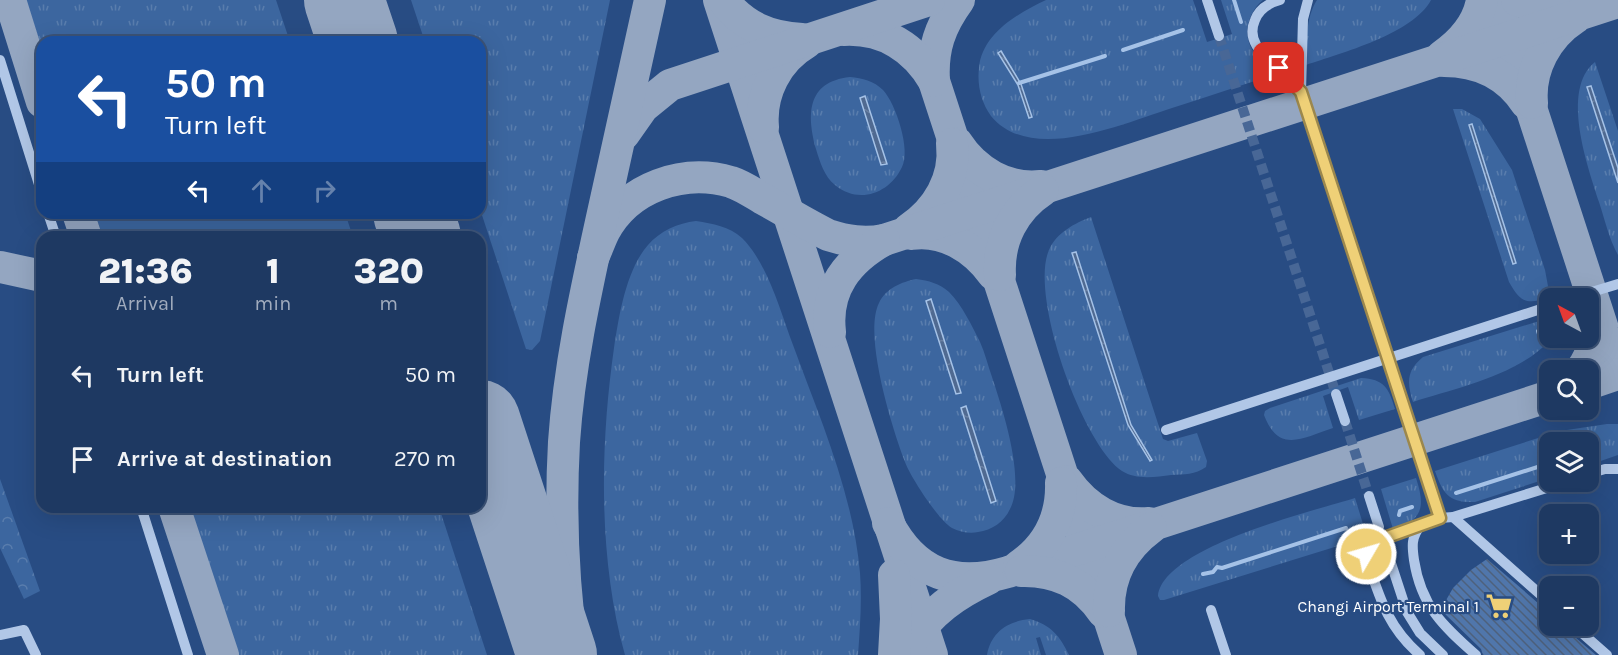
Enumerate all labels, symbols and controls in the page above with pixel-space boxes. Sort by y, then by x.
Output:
pin [1253,42,1304,93]
icon: arrive [1262,51,1295,84]
text: 50 m [165,58,267,108]
icon: left [66,60,144,138]
text: Turn left [165,109,266,141]
icon: left [182,174,215,207]
icon: ahead [245,174,278,207]
icon: right [308,174,341,207]
text: 21:36 [98,250,193,292]
text: 1 [266,250,280,292]
text: 320 [353,250,424,292]
north arrow [1539,288,1599,348]
map controls [1539,288,1599,636]
text: Arrival [116,292,175,315]
text: min [255,292,291,315]
text: m [379,292,398,315]
icon: left [66,359,99,392]
button: search [1539,360,1599,420]
text: Turn left [117,362,204,388]
text: 50 m [405,362,456,388]
button: layers [1539,432,1599,492]
icon: arrive [66,443,99,476]
text: Arrive at destination [117,446,332,472]
text: 270 m [394,446,456,472]
button: + [1539,504,1599,564]
position arrow [1334,522,1398,586]
button: − [1539,576,1599,636]
supermarket icon: Changi Airport Terminal 1 [1484,591,1514,621]
place label: Changi Airport Terminal 1 [1297,597,1479,616]

